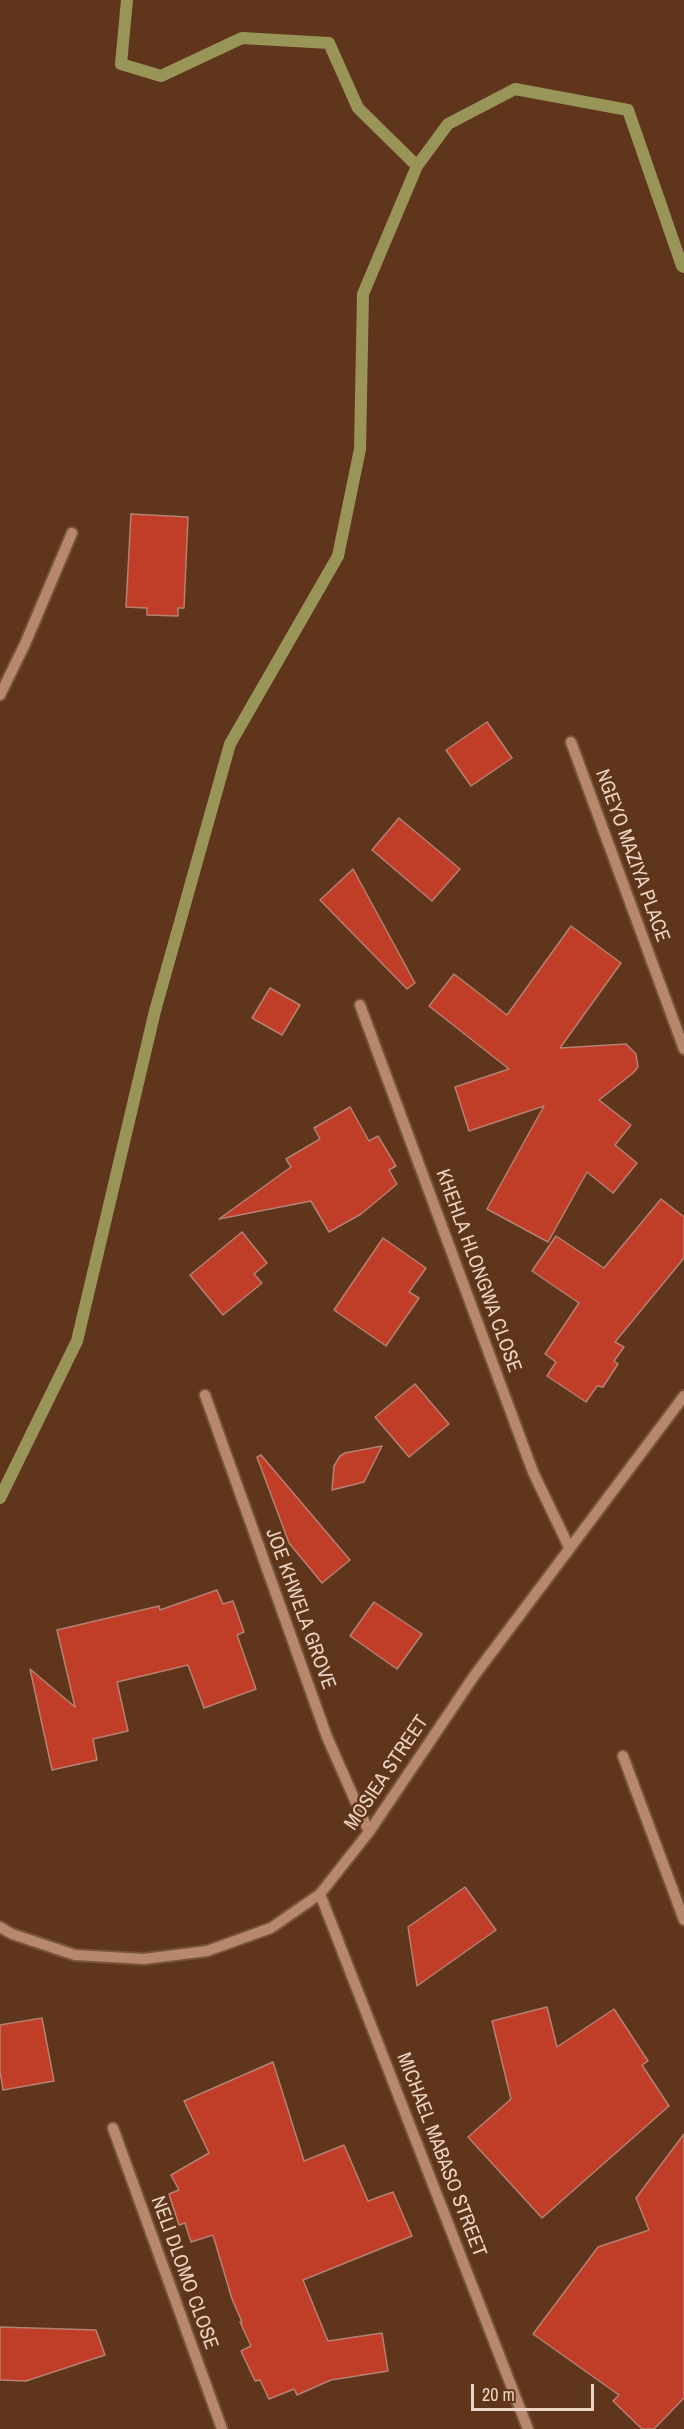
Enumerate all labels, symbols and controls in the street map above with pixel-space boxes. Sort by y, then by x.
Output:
street label: NGEYO MAZIYA PLACE [590,766,674,946]
street label: KHEHLA HLONGWA CLOSE [430,1166,526,1376]
street label: JOE KHWELA GROVE [260,1525,340,1693]
street label: MOSIEA STREET [340,1711,434,1835]
street label: MICHAEL MABASO STREET [391,2049,491,2261]
street label: NELI DLOMO CLOSE [145,2193,223,2353]
scale bar [474,2372,597,2410]
text: 20 m [482,2382,515,2407]

